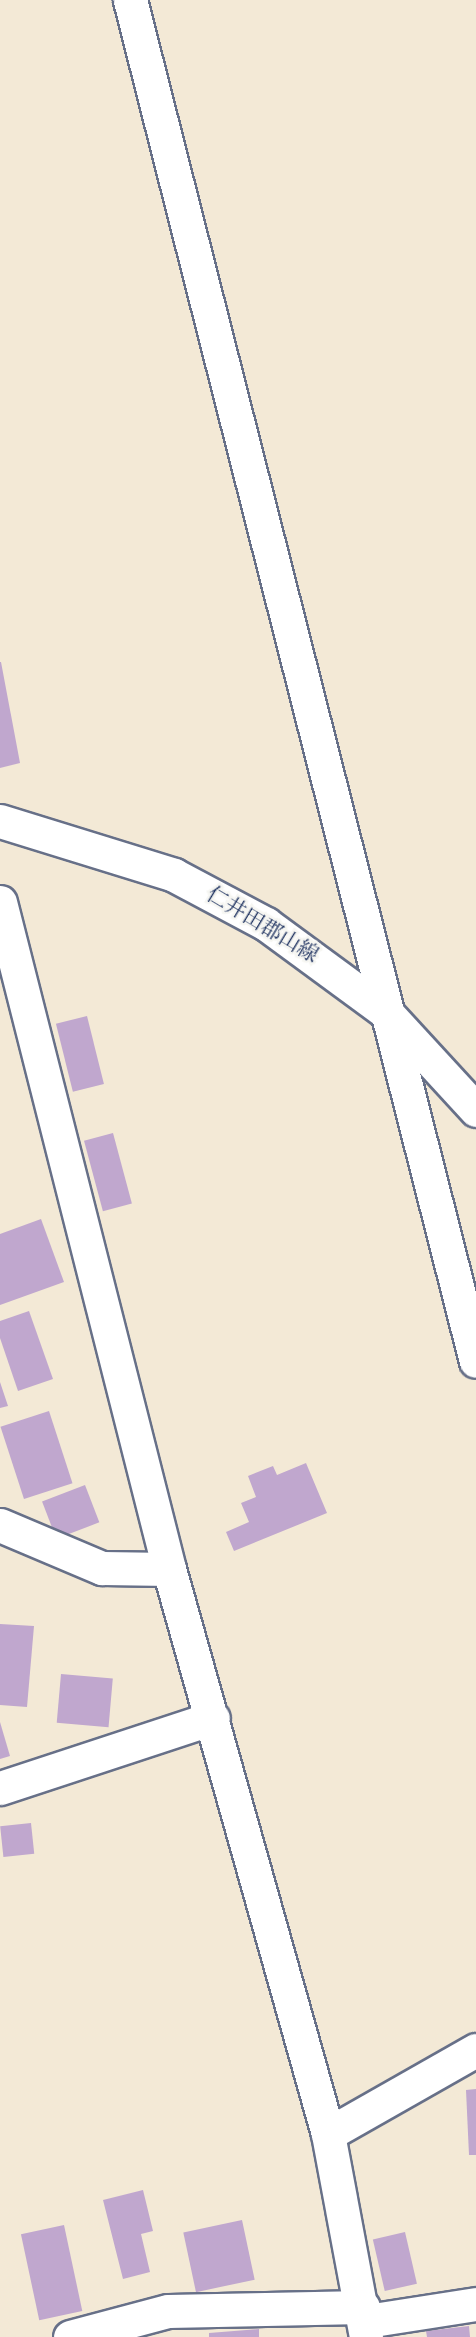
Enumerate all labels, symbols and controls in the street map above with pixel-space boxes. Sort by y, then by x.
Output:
street label: 仁井田郡山線 [202,883,322,969]

